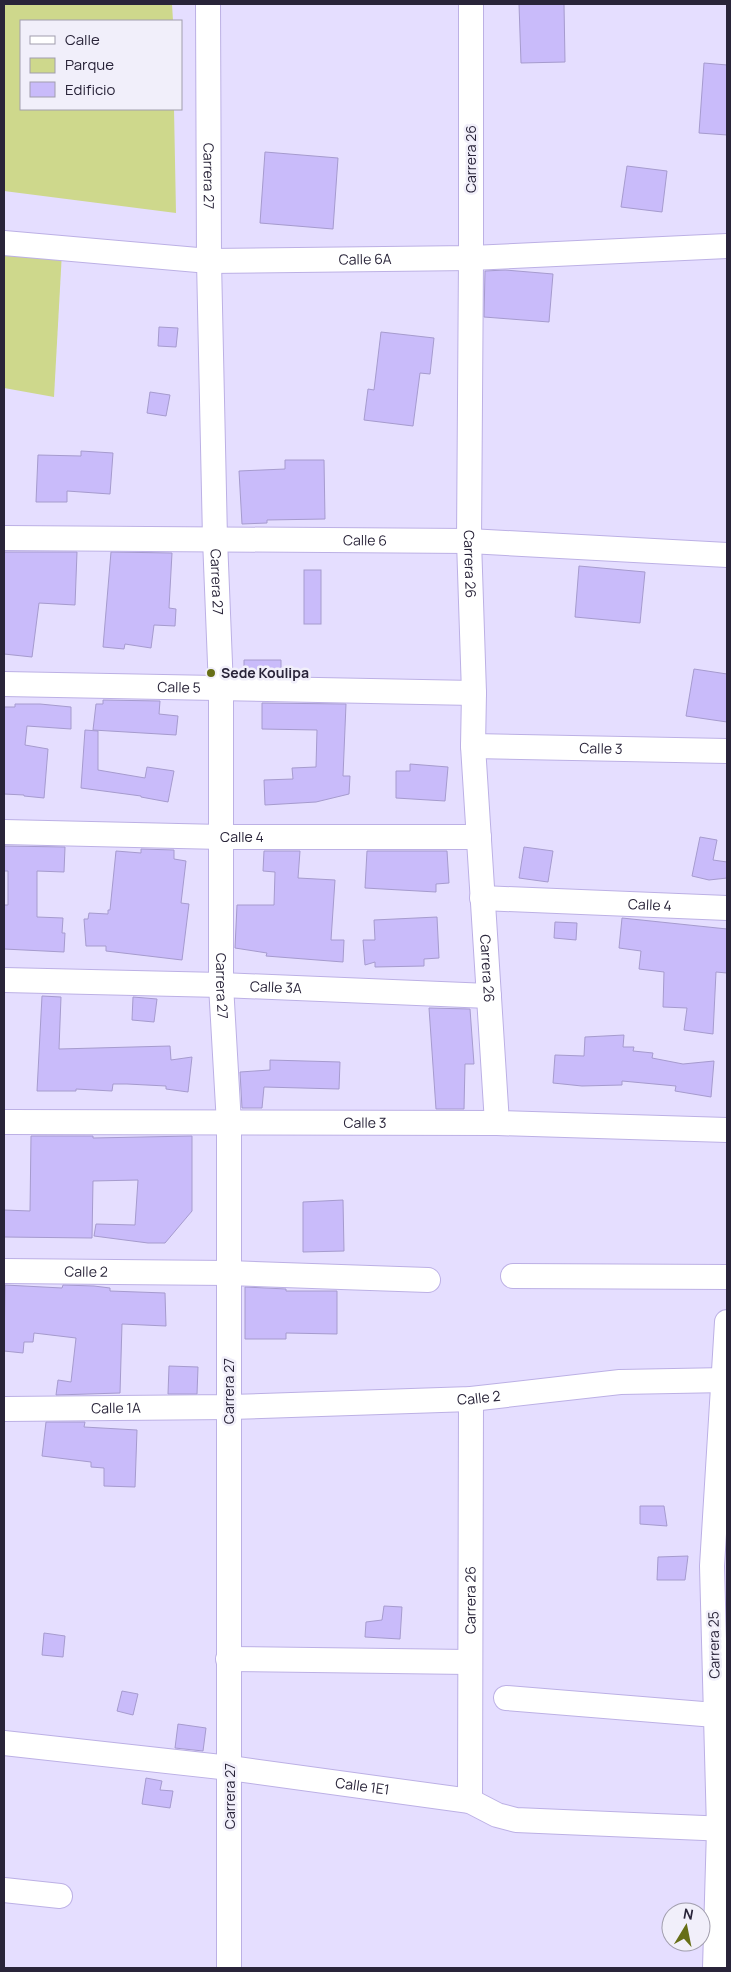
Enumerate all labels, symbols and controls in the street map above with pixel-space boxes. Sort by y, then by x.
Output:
legend [20,20,182,110]
text: Calle [65,29,100,50]
text: Parque [65,54,114,75]
text: Edificio [65,79,116,100]
street label: Carrera 26 [461,125,480,193]
street label: Carrera 27 [200,143,219,209]
street label: Calle 6A [339,249,392,269]
street label: Calle 6 [343,530,387,549]
street label: Carrera 26 [460,530,481,598]
street label: Carrera 27 [206,548,228,615]
place label: Sede Koulipa [221,663,309,682]
marker: Sede Koulipa [205,667,217,679]
street label: Calle 5 [157,677,201,697]
street label: Calle 3 [579,738,623,758]
street label: Calle 4 [220,827,264,846]
street label: Calle 4 [628,894,672,915]
street label: Carrera 26 [476,934,499,1003]
street label: Carrera 27 [212,953,233,1019]
street label: Calle 3A [250,976,302,997]
street label: Calle 3 [343,1113,387,1132]
street label: Calle 2 [64,1262,108,1281]
street label: Carrera 27 [219,1358,238,1424]
street label: Calle 2 [457,1386,501,1408]
street label: Calle 1A [91,1398,141,1417]
street label: Carrera 26 [460,1566,480,1634]
street label: Carrera 25 [703,1611,724,1679]
street label: Carrera 27 [220,1763,239,1829]
street label: Calle 1E1 [334,1773,391,1799]
north arrow [661,1902,711,1952]
text: N [682,1903,695,1924]

